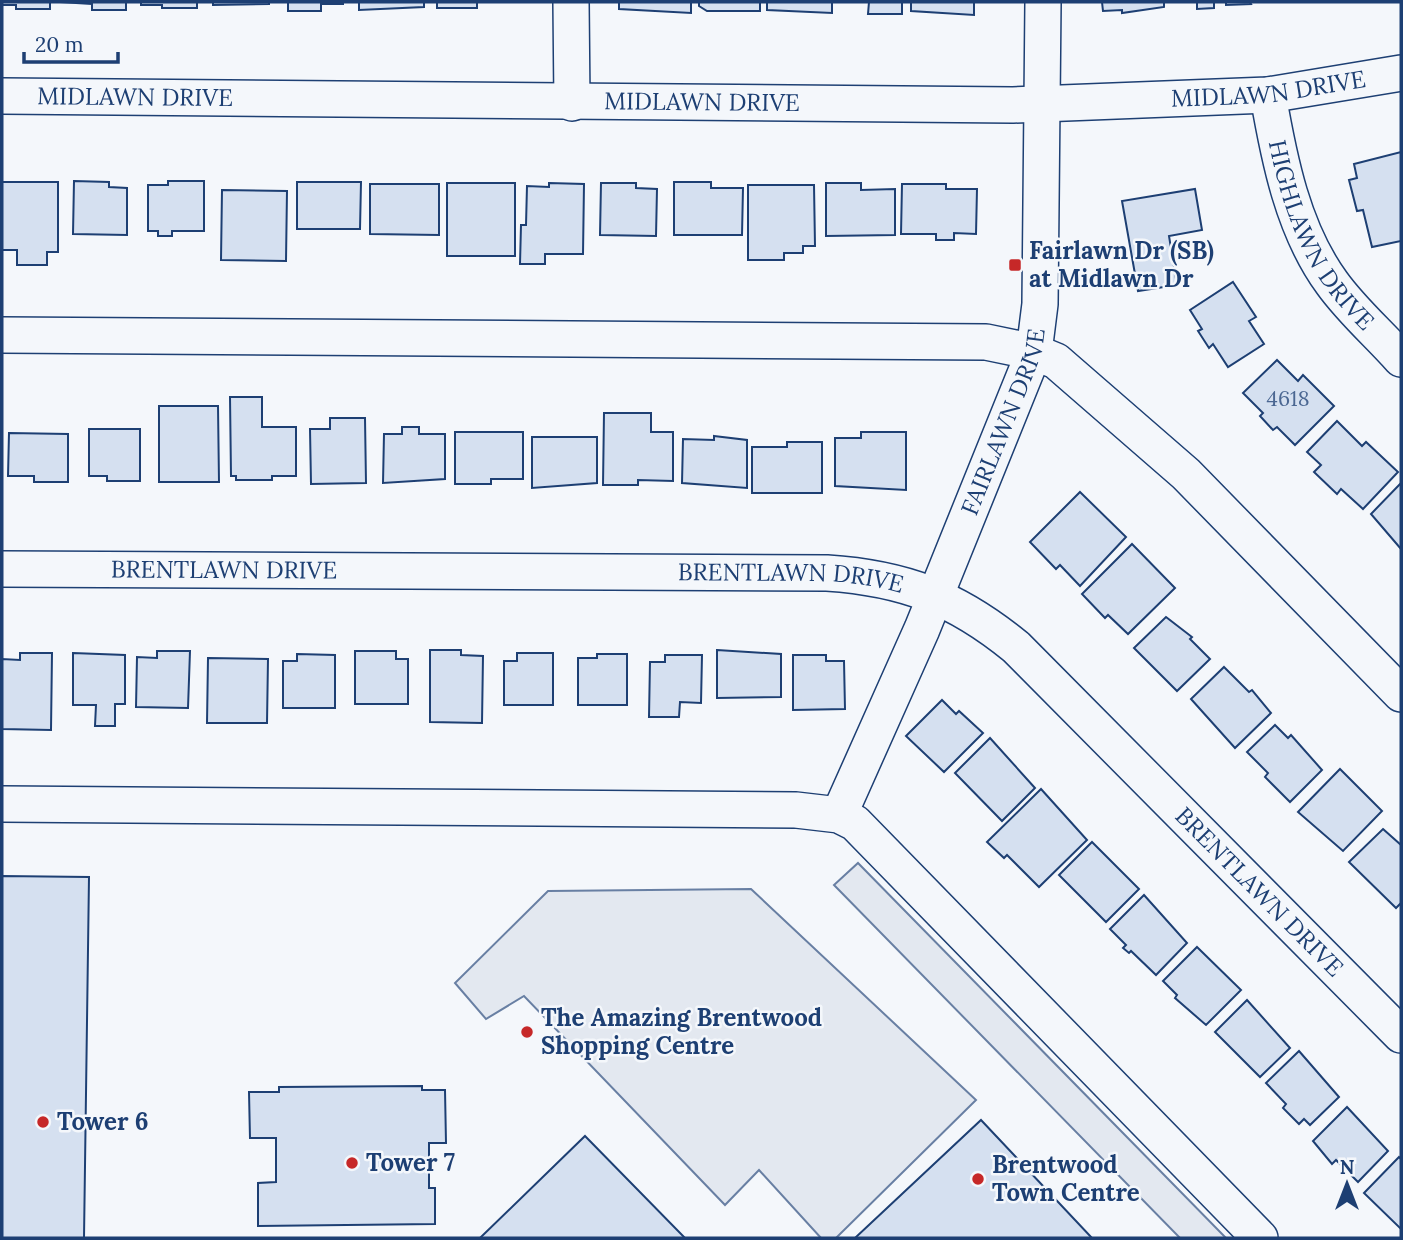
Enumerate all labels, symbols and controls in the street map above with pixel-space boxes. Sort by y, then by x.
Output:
scale bar [24,21,119,65]
text: 20 m [35,31,84,58]
street label: MIDLAWN DRIVE [1170,63,1368,114]
street label: MIDLAWN DRIVE [37,80,233,113]
street label: MIDLAWN DRIVE [604,85,800,118]
street label: HIGHLAWN DRIVE [1262,137,1381,337]
place label: Fairlawn Dr (SB) at Midlawn Dr [1029,235,1214,294]
marker: Fairlawn Dr (SB) at Midlawn Dr [1007,257,1023,273]
street label: FAIRLAWN DRIVE [954,326,1052,520]
house number: 4618 [1267,385,1309,412]
street label: BRENTLAWN DRIVE [111,554,337,586]
street label: BRENTLAWN DRIVE [678,556,907,600]
street label: BRENTLAWN DRIVE [1169,800,1350,983]
place label: The Amazing Brentwood Shopping Centre [541,1002,822,1061]
marker: The Amazing Brentwood Shopping Centre [519,1024,535,1040]
place label: Tower 6 [57,1106,149,1137]
marker: Tower 6 [35,1114,51,1130]
place label: Tower 7 [366,1147,455,1178]
place label: Brentwood Town Centre [992,1149,1140,1208]
north arrow [1312,1149,1382,1219]
marker: Tower 7 [344,1155,360,1171]
text: N [1340,1155,1355,1179]
marker: Brentwood Town Centre [970,1171,986,1187]

